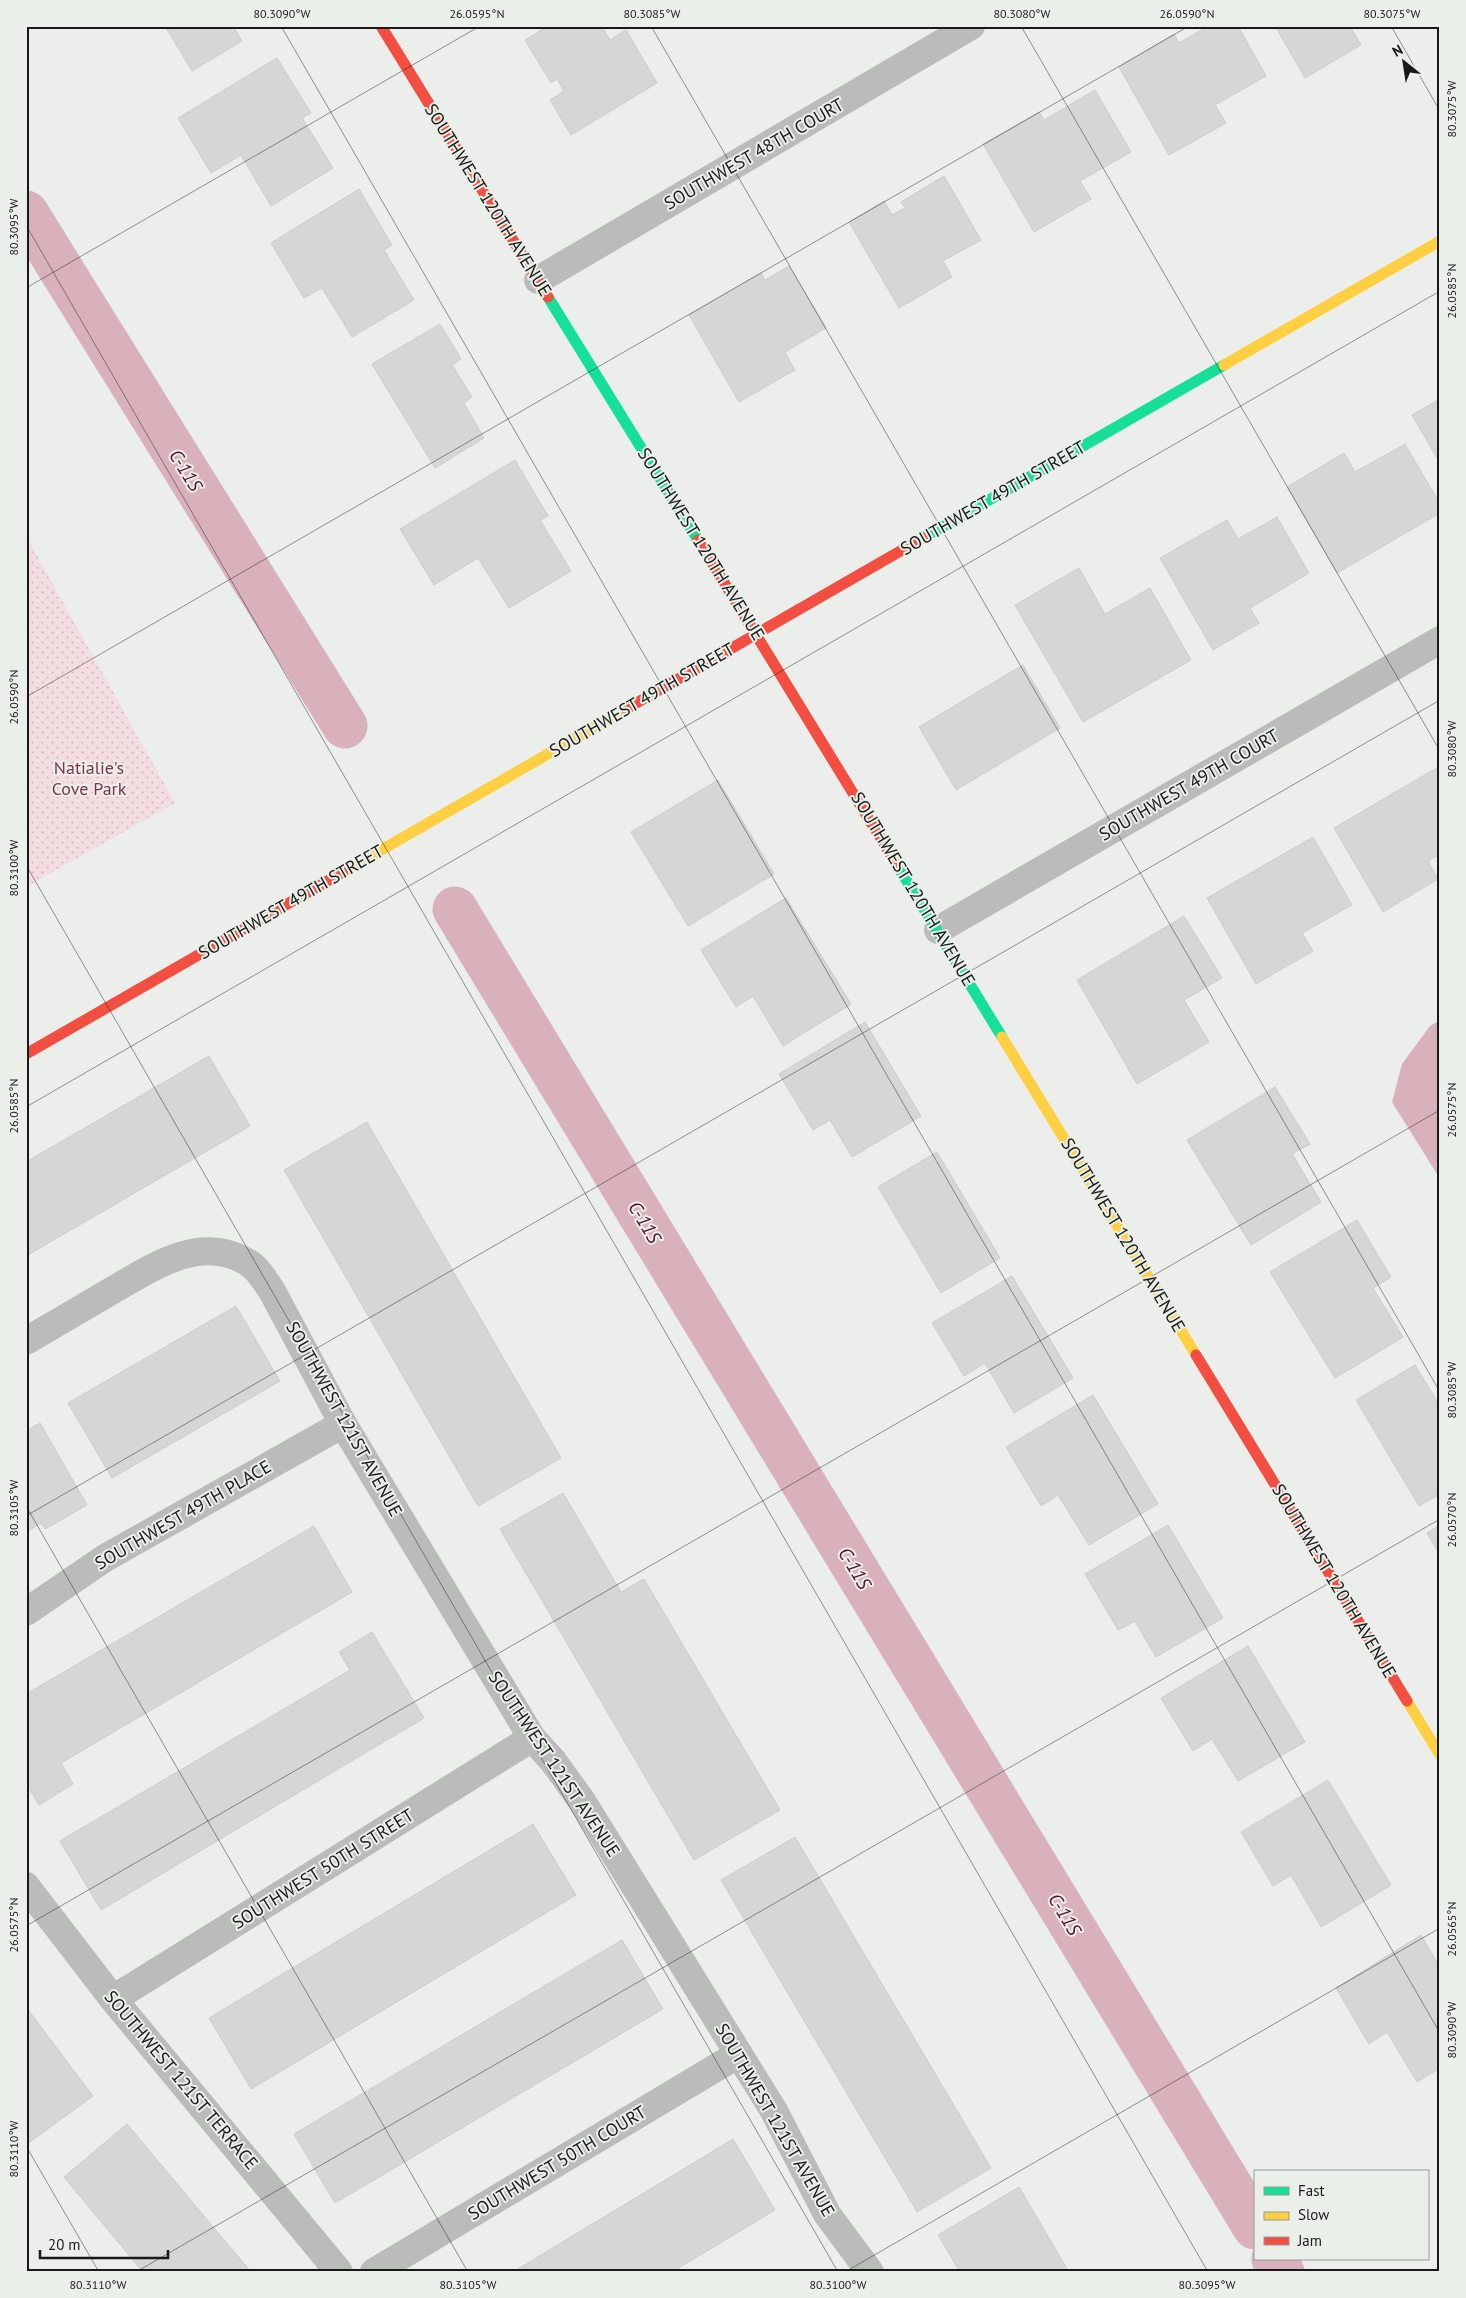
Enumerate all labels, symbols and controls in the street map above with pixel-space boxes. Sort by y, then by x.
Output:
text: 80.3090°W [254,6,310,21]
text: 26.0595°N [450,6,504,21]
text: 80.3085°W [624,6,680,21]
text: 80.3080°W [994,6,1050,21]
text: 26.0590°N [1160,6,1214,21]
text: 80.3075°W [1364,6,1420,21]
north arrow [1378,38,1428,88]
text: N [1389,41,1406,61]
text: 80.3075°W [1444,81,1459,137]
street label: SOUTHWEST 48TH COURT [660,93,848,214]
street label: SOUTHWEST 120TH AVENUE [420,99,557,300]
text: 80.3095°W [6,199,21,255]
text: 26.0585°N [1444,264,1459,318]
street label: SOUTHWEST 49TH STREET [896,435,1089,560]
street label: SOUTHWEST 120TH AVENUE [633,443,770,644]
water label: C-11S [164,445,209,497]
street label: SOUTHWEST 49TH STREET [545,637,738,762]
text: 26.0590°N [6,670,21,724]
text: 80.3080°W [1444,721,1459,777]
street label: SOUTHWEST 49TH COURT [1095,724,1283,845]
park label: Natialie's Cove Park [52,756,127,800]
street label: SOUTHWEST 120TH AVENUE [846,787,981,990]
street label: SOUTHWEST 49TH STREET [194,839,387,964]
text: 80.3100°W [6,840,21,896]
text: 26.0585°N [6,1079,21,1133]
text: 26.0575°N [1444,1083,1459,1137]
street label: SOUTHWEST 120TH AVENUE [1056,1133,1191,1336]
water label: C-11S [623,1197,668,1249]
street label: SOUTHWEST 121ST AVENUE [281,1317,408,1520]
text: 80.3085°W [1444,1362,1459,1418]
street label: SOUTHWEST 49TH PLACE [90,1455,275,1574]
street label: SOUTHWEST 120TH AVENUE [1267,1479,1402,1682]
text: 80.3105°W [6,1480,21,1536]
text: 26.0570°N [1444,1493,1459,1547]
water label: C-11S [833,1543,878,1595]
street label: SOUTHWEST 121ST AVENUE [484,1666,625,1861]
street label: SOUTHWEST 50TH STREET [228,1803,418,1934]
water label: C-11S [1043,1889,1088,1941]
text: 26.0575°N [6,1898,21,1952]
text: 26.0565°N [1444,1902,1459,1956]
street label: SOUTHWEST 121ST TERRACE [100,1985,263,2174]
text: 80.3090°W [1444,2002,1459,2058]
street label: SOUTHWEST 121ST AVENUE [711,2019,840,2221]
street label: SOUTHWEST 50TH COURT [463,2100,650,2225]
text: 80.3110°W [6,2121,21,2177]
legend [1254,2170,1428,2260]
text: Fast [1298,2181,1325,2200]
text: Slow [1298,2205,1329,2224]
scale bar [40,2228,168,2260]
text: Jam [1297,2231,1322,2250]
text: 20 m [48,2235,81,2254]
text: 80.3110°W [70,2277,126,2292]
text: 80.3105°W [440,2277,496,2292]
text: 80.3100°W [810,2277,866,2292]
text: 80.3095°W [1179,2277,1235,2292]

